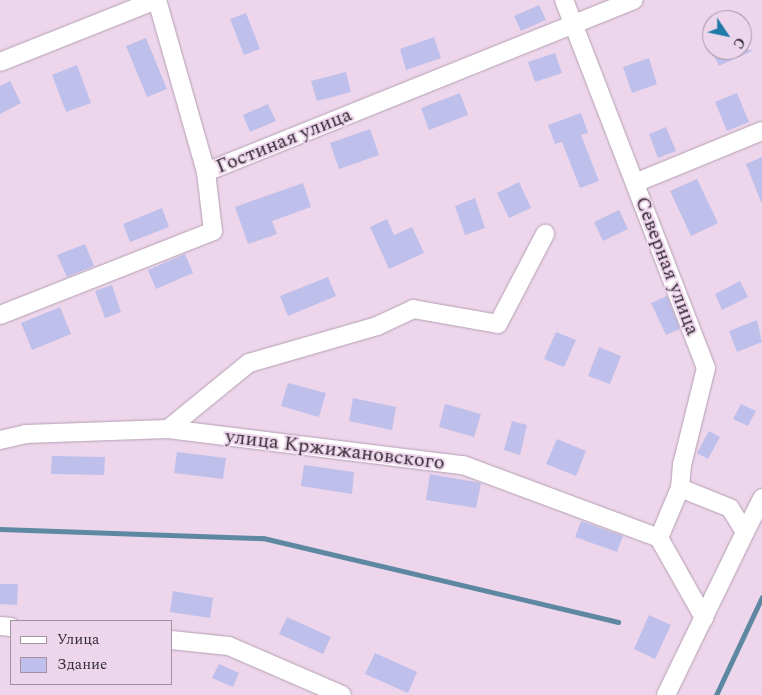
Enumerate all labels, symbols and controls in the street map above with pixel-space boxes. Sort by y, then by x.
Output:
north arrow [702,10,752,60]
text: С [728,33,751,53]
street label: Гостиная улица [213,103,355,179]
street label: Северная улица [630,193,704,339]
street label: улица Кржижановского [224,425,446,475]
legend [10,620,172,685]
text: Улица [57,628,99,651]
text: Здание [57,653,107,676]

